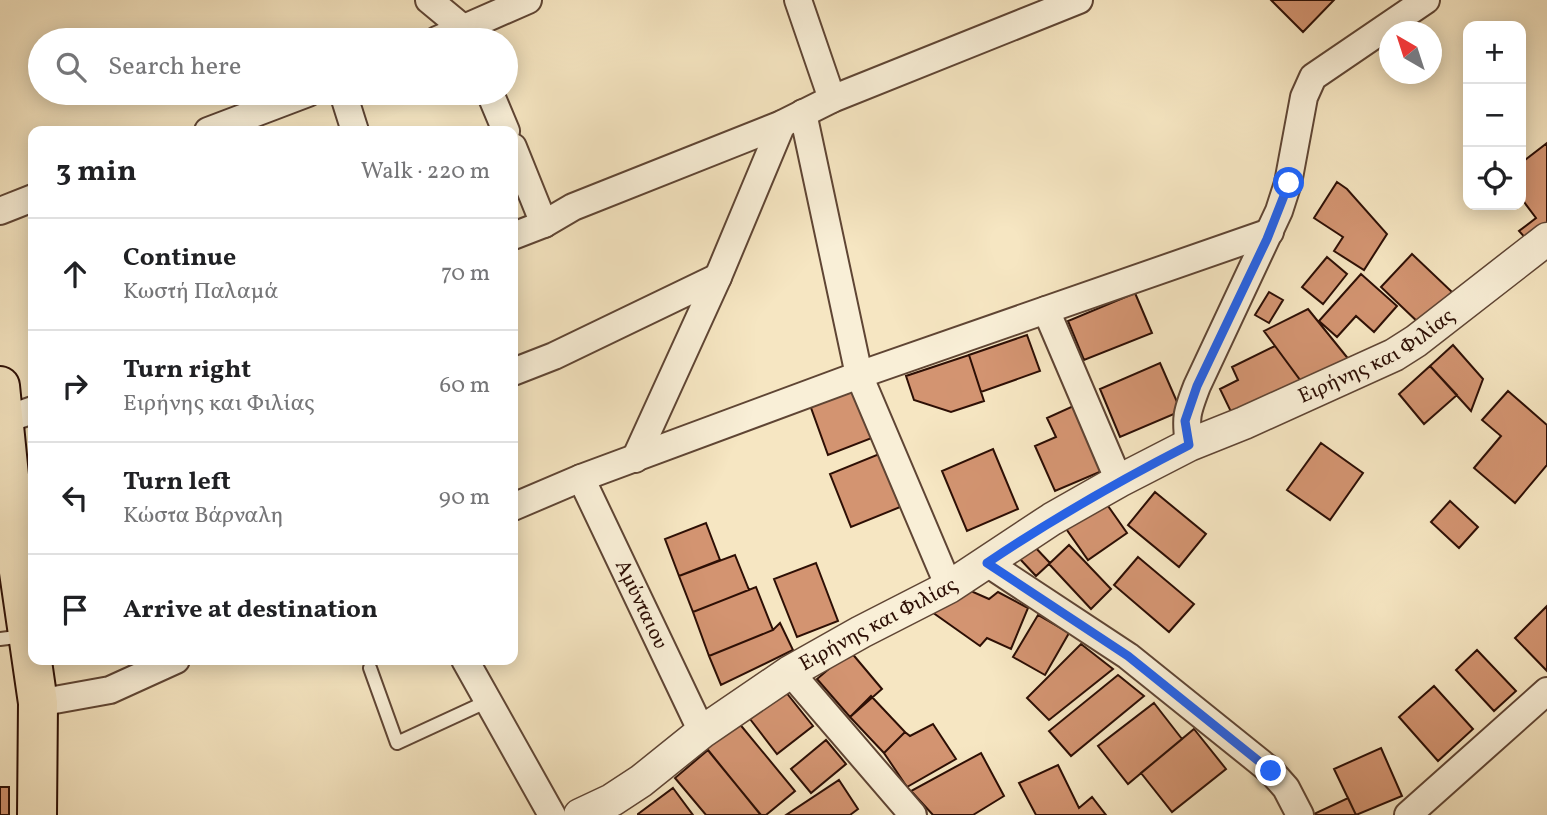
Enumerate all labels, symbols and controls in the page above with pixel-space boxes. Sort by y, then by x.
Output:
north arrow [1379,21,1442,84]
map controls [1463,21,1526,210]
button: + [1463,21,1526,84]
search box [28,28,518,105]
icon: search [52,48,90,86]
text: Search here [108,49,241,85]
button: − [1463,84,1526,147]
button: locate [1463,147,1526,210]
text: 3 min [56,151,137,193]
text: Walk · 220 m [361,156,490,188]
route start [1273,167,1304,198]
text: Continue [123,240,236,276]
icon: ahead [56,255,94,293]
text: 70 m [441,258,490,290]
text: Κωστή Παλαμά [123,276,278,308]
street label: Ειρήνης και Φιλίας [1294,302,1461,411]
text: Turn right [123,352,251,388]
icon: right [56,367,94,405]
text: 60 m [440,370,490,402]
text: Ειρήνης και Φιλίας [123,388,315,420]
text: Turn left [123,464,231,500]
icon: left [56,479,94,517]
text: 90 m [439,482,490,514]
text: Κώστα Βάρναλη [123,500,284,532]
street label: Αμύνταιου [608,555,675,654]
street label: Ειρήνης και Φιλίας [794,571,963,678]
icon: arrive [56,591,94,629]
text: Arrive at destination [123,592,378,628]
route end [1255,755,1286,786]

